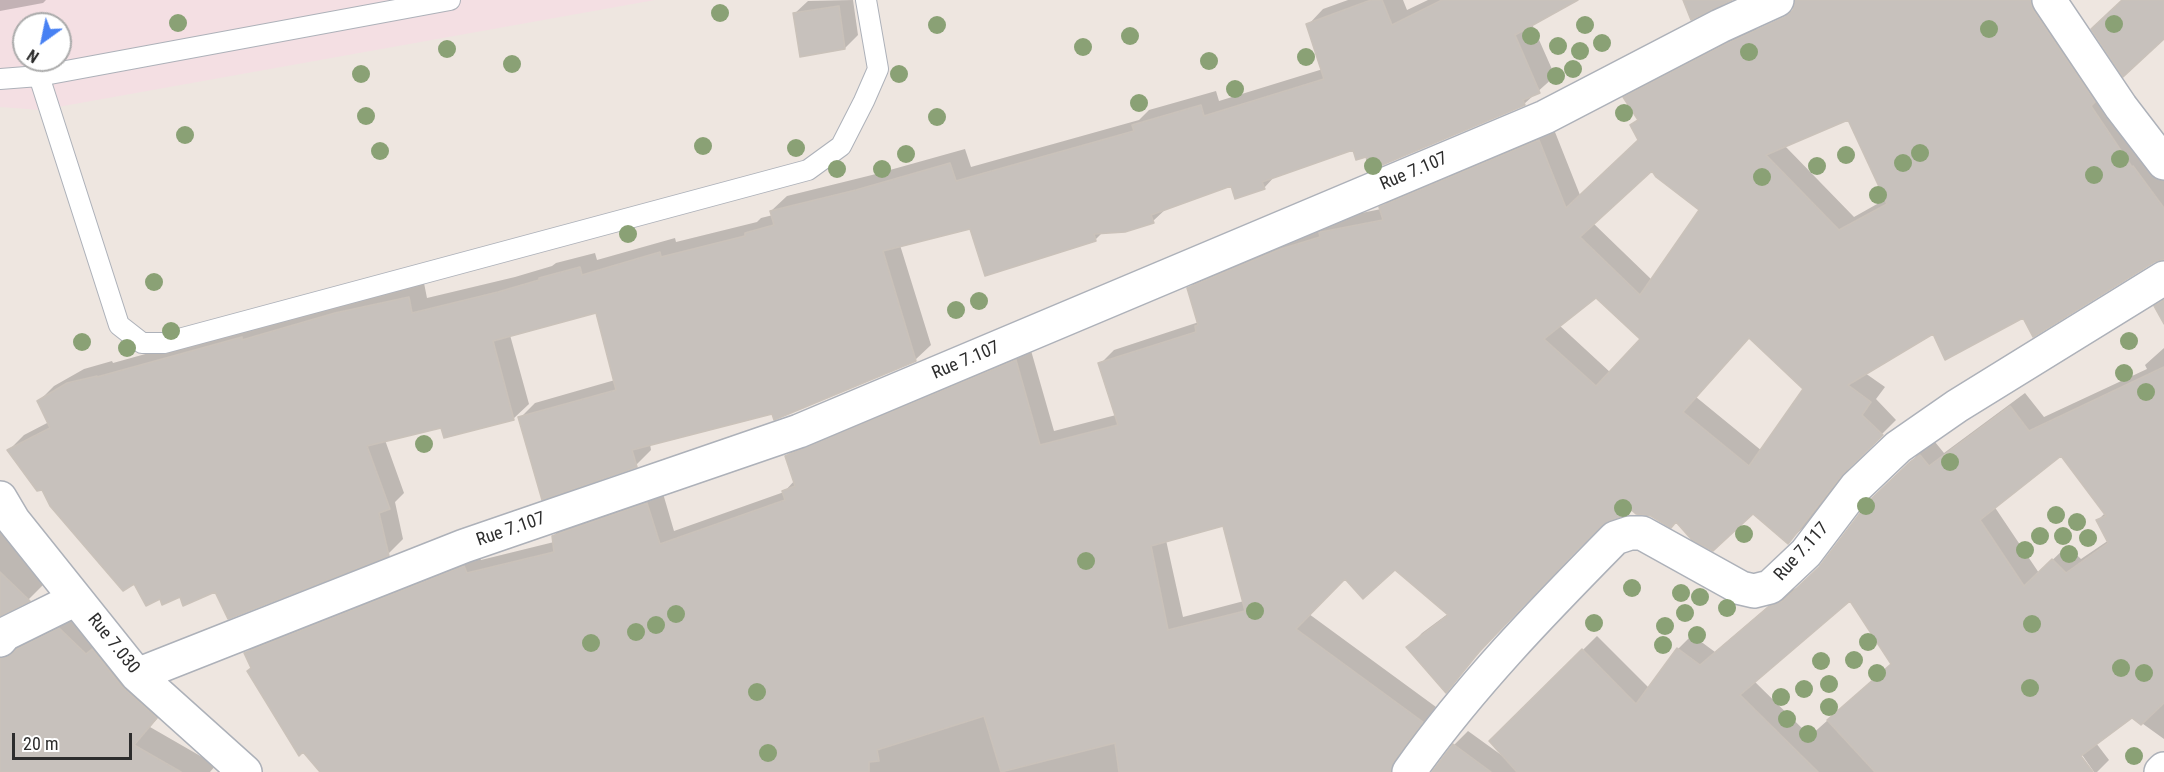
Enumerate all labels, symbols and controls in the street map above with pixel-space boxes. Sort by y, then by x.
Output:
north arrow [12,12,72,72]
text: N [24,45,42,66]
street label: Rue 7.107 [1377,148,1451,196]
street label: Rue 7.107 [929,337,1003,385]
street label: Rue 7.107 [474,508,548,552]
street label: Rue 7.117 [1770,518,1834,586]
street label: Rue 7.030 [82,610,144,678]
scale bar [15,721,135,759]
text: 20 m [23,733,58,754]

